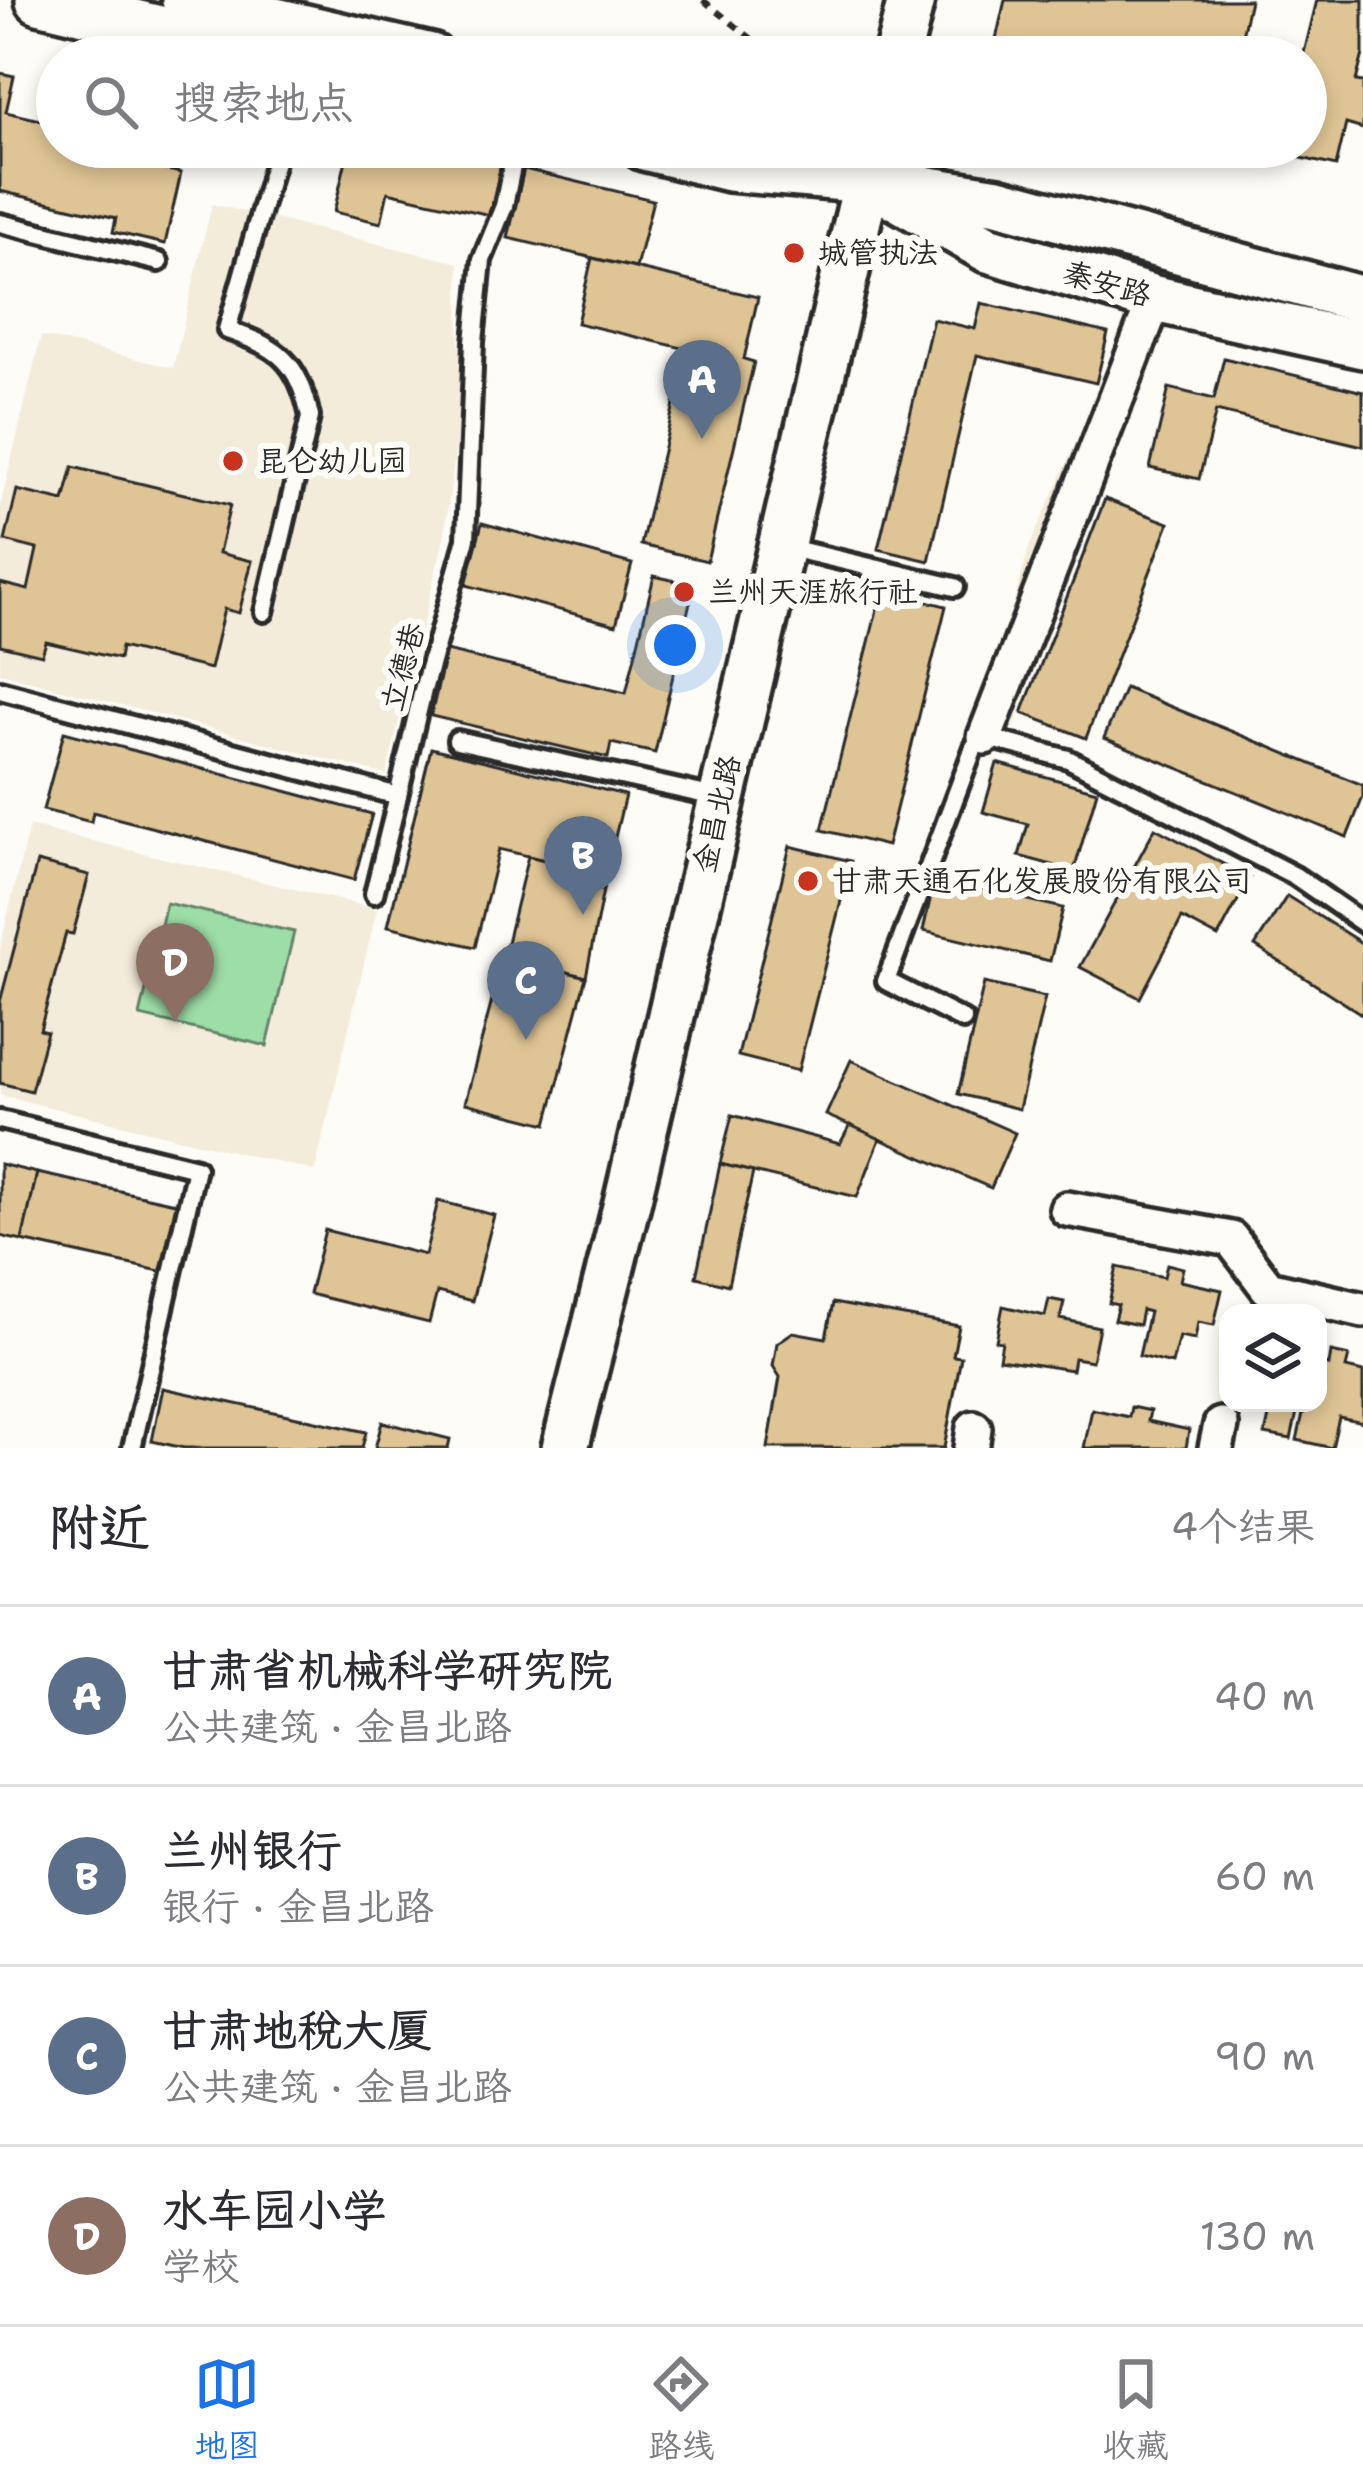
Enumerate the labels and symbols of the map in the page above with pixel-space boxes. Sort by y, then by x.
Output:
place label: 城管执法 [818,232,938,273]
marker: 城管执法 [781,240,807,266]
street label: 秦安路 [1058,251,1156,316]
pin: A [663,340,741,439]
place label: 昆仑幼儿园 [257,440,407,481]
marker: 昆仑幼儿园 [220,448,246,474]
place label: 兰州天涯旅行社 [708,571,918,612]
marker: 兰州天涯旅行社 [671,579,697,605]
your location [645,615,705,675]
street label: 立德巷 [371,618,434,716]
street label: 金昌北路 [683,751,750,877]
pin: B [544,816,622,915]
place label: 甘肃天通石化发展股份有限公司 [832,860,1252,901]
marker: 甘肃天通石化发展股份有限公司 [795,868,821,894]
pin: D [136,923,214,1022]
pin: C [487,941,565,1040]

